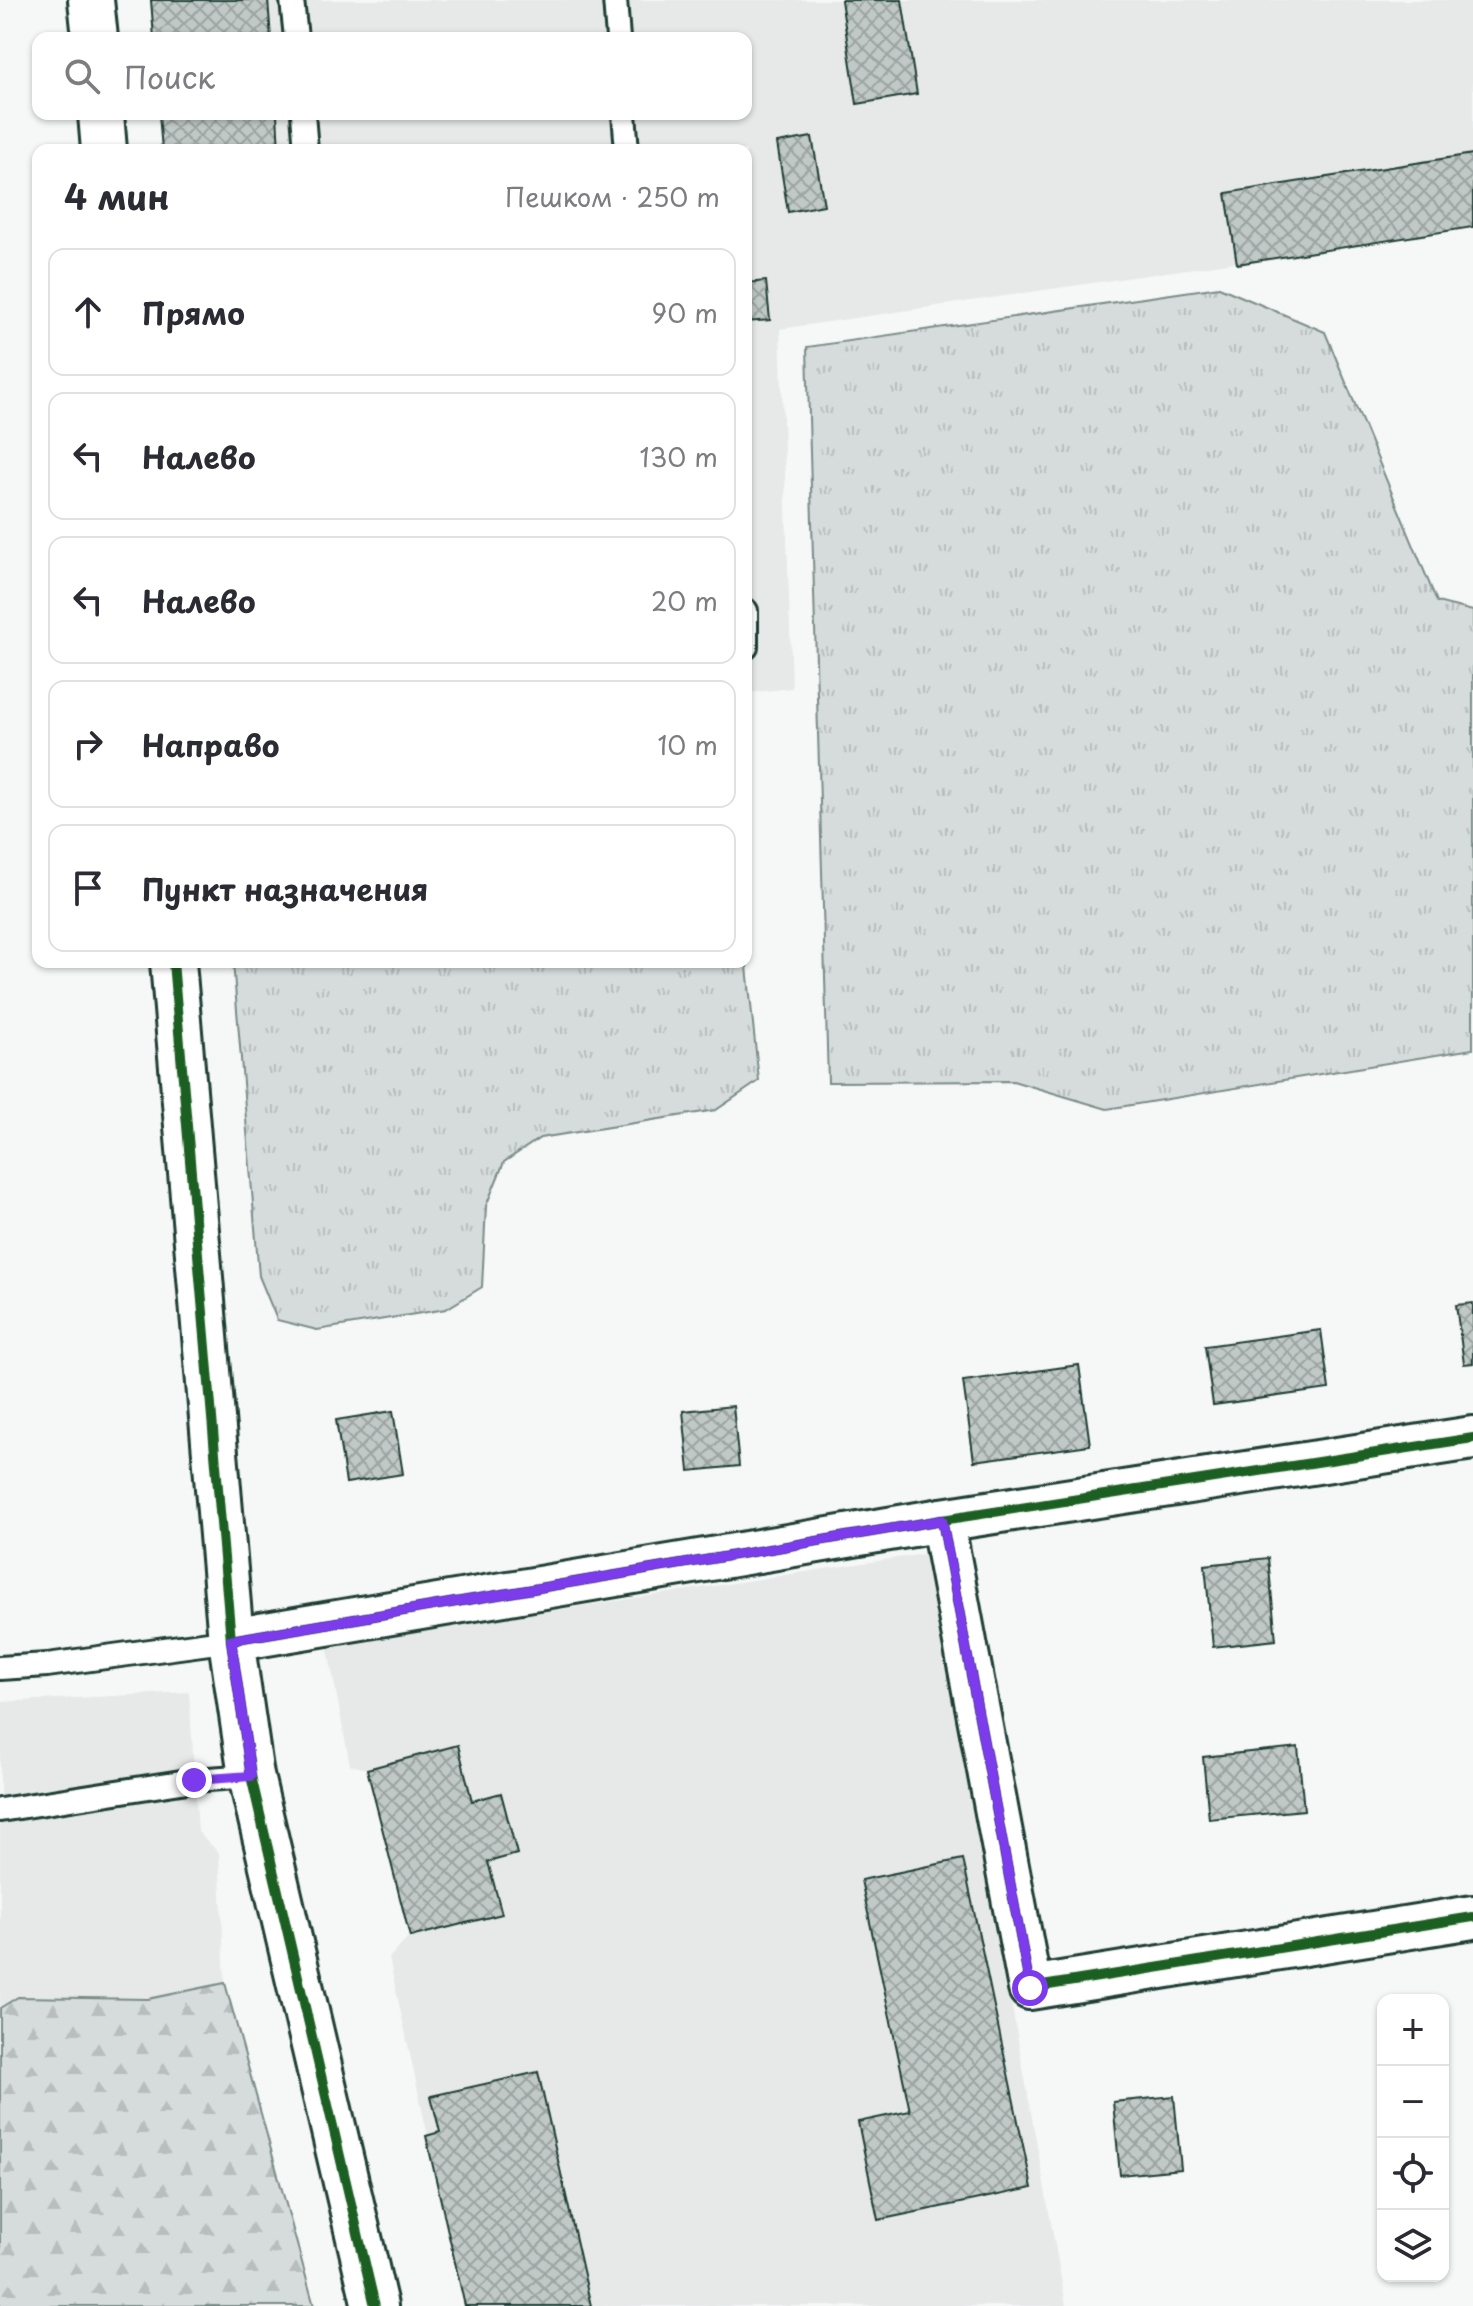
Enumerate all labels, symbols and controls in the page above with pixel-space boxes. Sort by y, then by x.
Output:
search box [32,32,752,120]
icon: search [60,54,104,98]
text: Поиск [124,54,215,99]
text: 4 мин [64,170,169,222]
text: Пешком · 250 m [505,177,720,216]
icon: ahead [66,290,110,334]
text: Прямо [142,290,245,335]
text: 90 m [651,293,718,332]
icon: left [66,434,110,478]
text: Налево [142,434,256,479]
text: 130 m [639,437,718,476]
icon: left [66,578,110,622]
text: Налево [142,578,256,623]
text: 20 m [651,581,718,620]
icon: right [66,722,110,766]
text: Направо [142,722,280,767]
text: 10 m [657,725,718,764]
icon: arrive [66,866,110,910]
text: Пункт назначения [142,866,428,911]
route end [176,1762,212,1798]
route start [1012,1970,1048,2006]
map controls [1377,1994,1449,2282]
button: + [1377,1994,1449,2066]
button: − [1377,2066,1449,2138]
button: locate [1377,2138,1449,2210]
button: layers [1377,2210,1449,2282]

